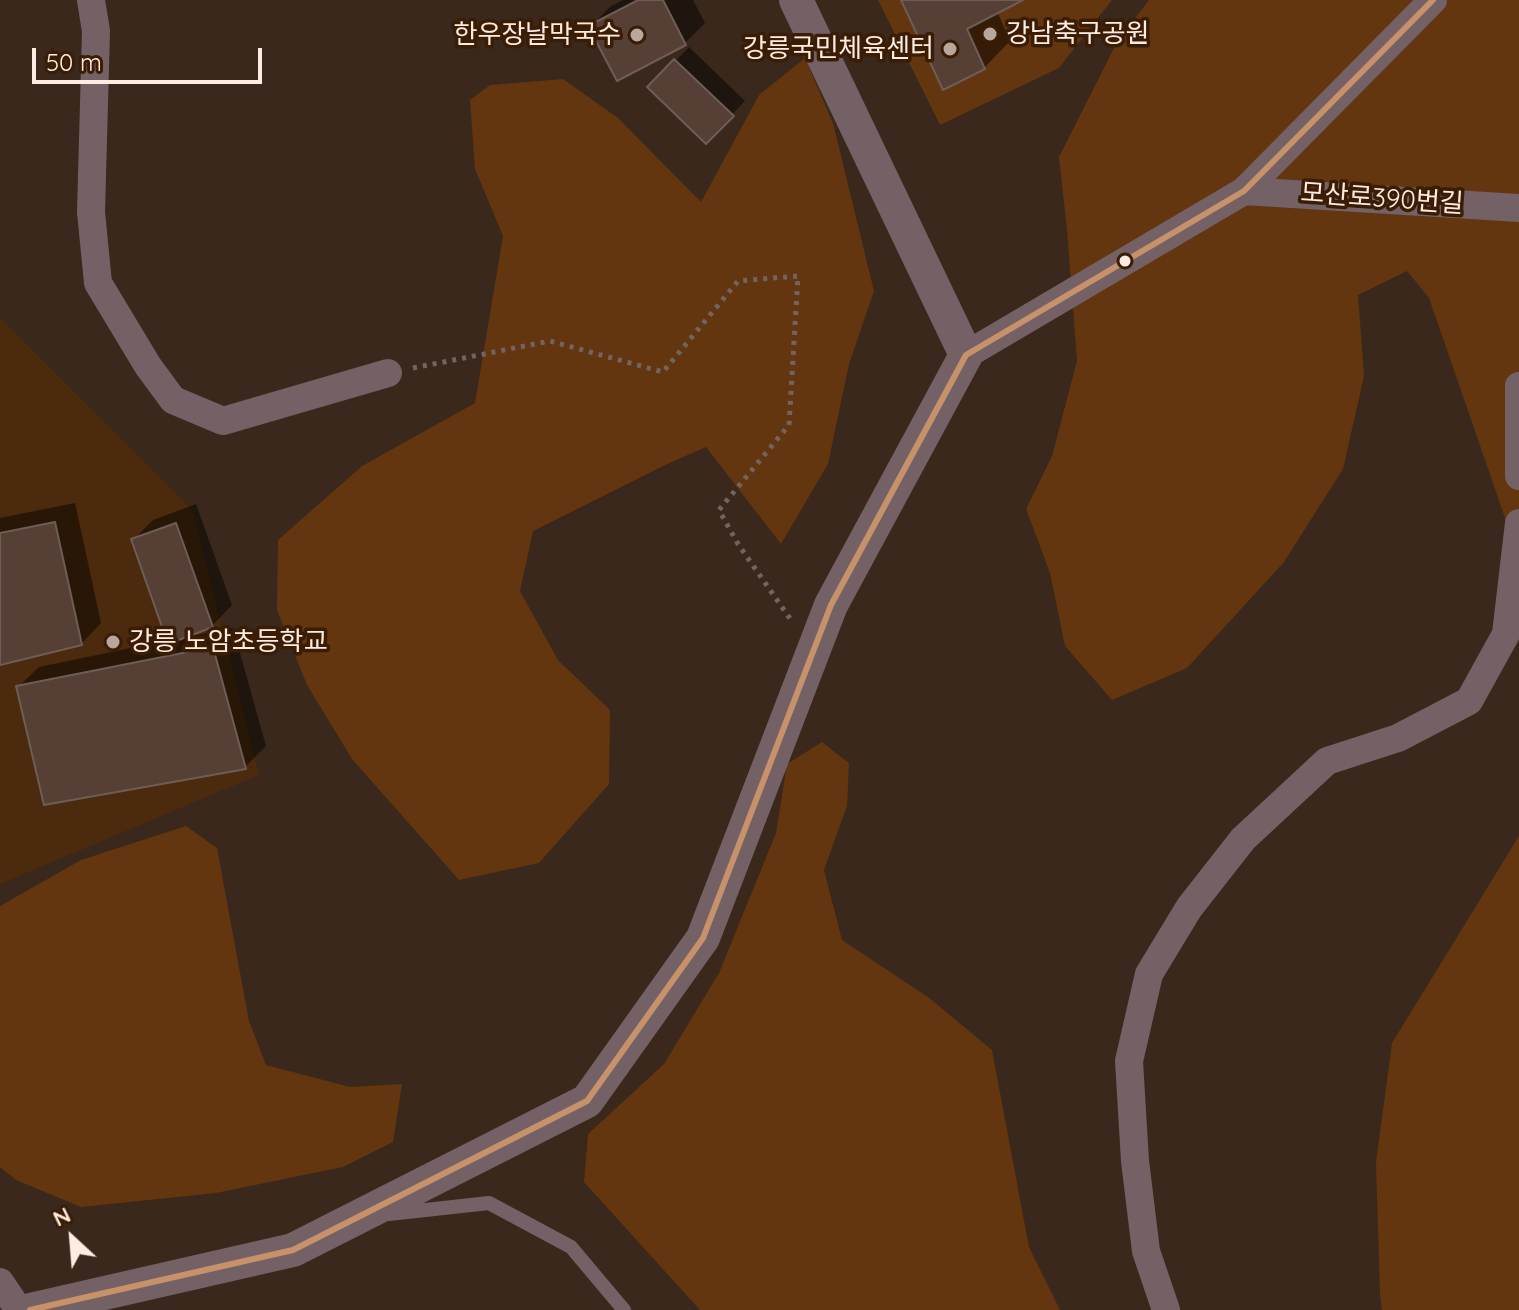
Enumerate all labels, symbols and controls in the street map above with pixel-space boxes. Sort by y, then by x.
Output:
place label: 강남축구공원 [1006,18,1150,50]
place label: 한우장날막국수 [454,19,621,51]
marker: 강남축구공원 [981,25,999,43]
marker: 한우장날막국수 [628,26,646,44]
scale bar [36,32,266,82]
place label: 강릉국민체육센터 [743,33,934,65]
marker: 강릉국민체육센터 [941,40,959,58]
text: 50 m [46,47,102,77]
street label: 모산로390번길 [1300,178,1464,220]
unlabelled marker [1117,253,1133,269]
place label: 강릉 노암초등학교 [129,626,327,658]
marker: 강릉 노암초등학교 [104,633,122,651]
north arrow [32,1198,112,1278]
text: N [48,1200,75,1233]

